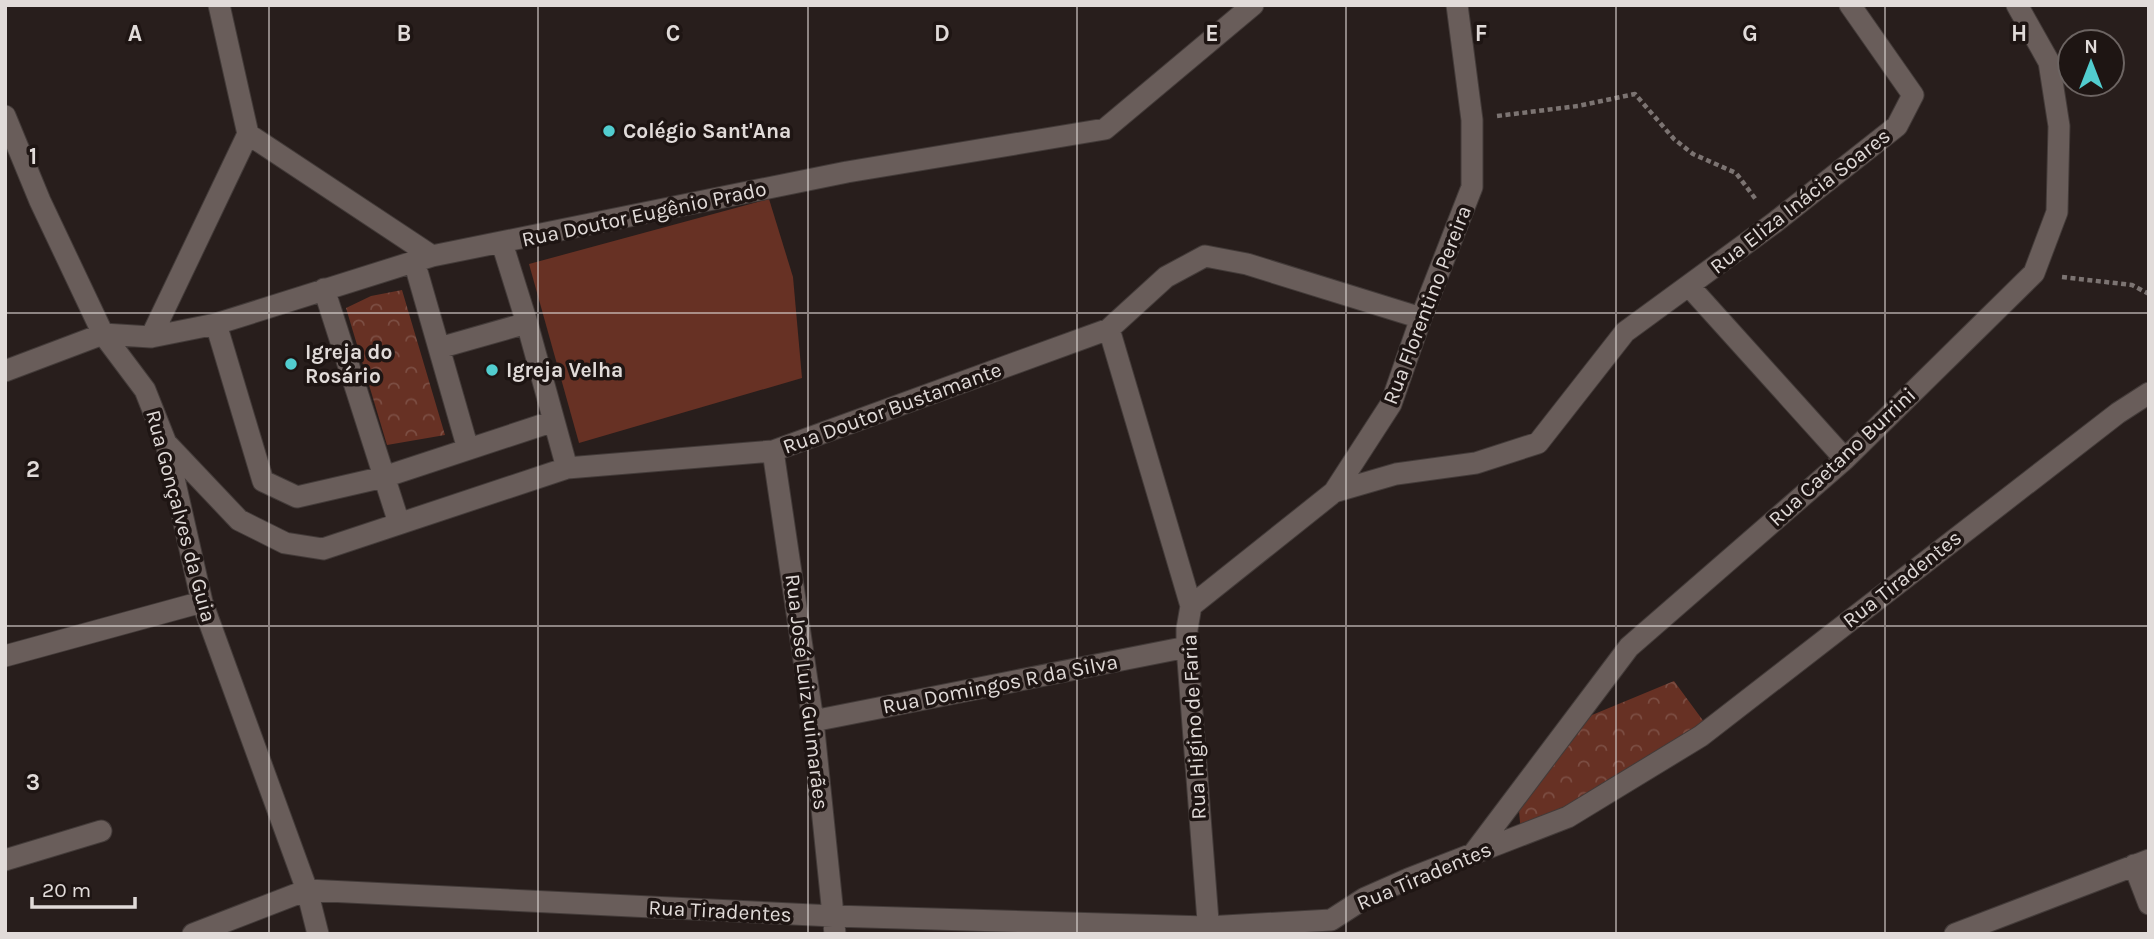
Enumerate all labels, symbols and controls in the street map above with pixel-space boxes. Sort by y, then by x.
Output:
text: A [128,20,142,47]
text: B [397,20,411,47]
text: C [666,20,680,47]
text: D [934,20,950,47]
text: E [1205,20,1219,47]
text: F [1475,20,1487,47]
text: G [1742,20,1758,47]
text: H [2011,20,2027,47]
north arrow [2056,28,2126,98]
text: N [2084,36,2098,58]
place label: Colégio Sant'Ana [623,119,791,143]
marker: Colégio Sant'Ana [601,123,617,139]
street label: Rua Eliza Inácia Soares [1705,123,1895,279]
text: 1 [29,143,37,170]
street label: Rua Doutor Eugênio Prado [520,176,768,252]
street label: Rua Florentino Pereira [1378,202,1476,408]
place label: Igreja do Rosário [305,340,392,388]
marker: Igreja do Rosário [283,356,299,372]
street label: Rua Doutor Bustamante [779,357,1005,459]
place label: Igreja Velha [506,358,623,382]
marker: Igreja Velha [484,362,500,378]
street label: Rua Caetano Burrini [1764,383,1920,531]
street label: Rua Gonçalves da Guia [141,407,221,625]
text: 2 [26,456,40,483]
street label: Rua Tiradentes [1838,525,1966,633]
street label: Rua José Luiz Guimarães [781,573,833,811]
street label: Rua Higino de Faria [1177,634,1211,820]
street label: Rua Domingos R da Silva [880,649,1120,719]
text: 3 [26,769,40,796]
street label: Rua Tiradentes [1353,837,1495,915]
scale bar [32,866,135,910]
text: 20 m [42,878,91,902]
street label: Rua Tiradentes [648,895,792,927]

